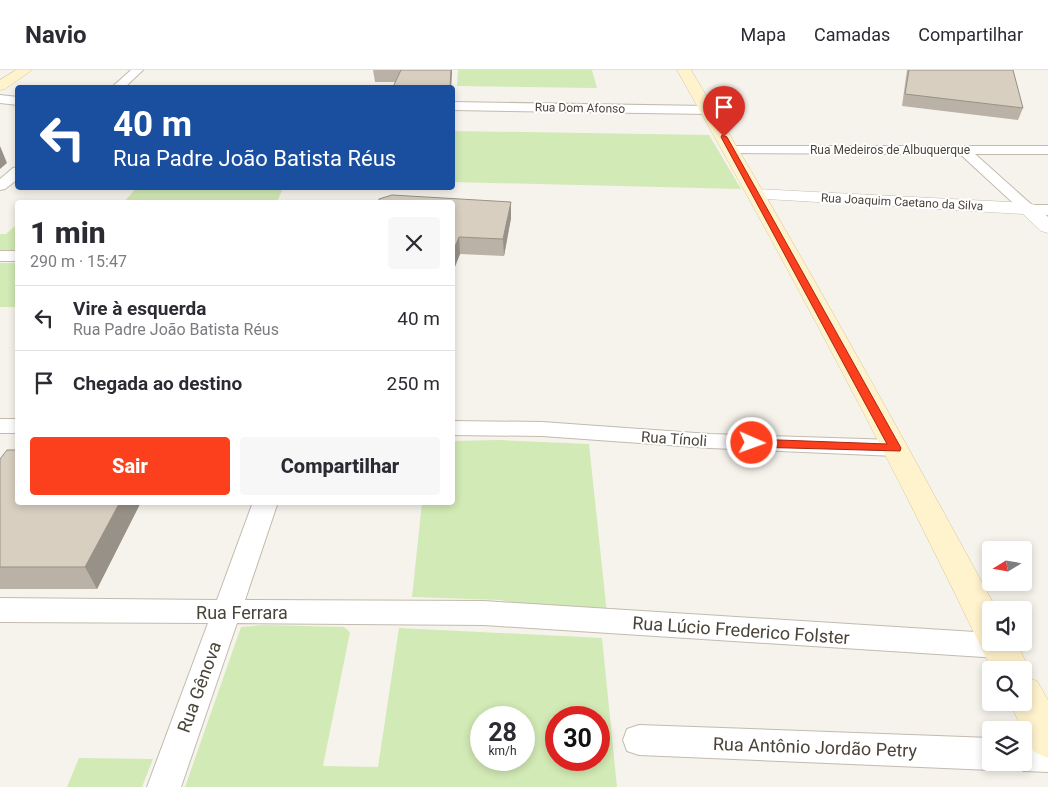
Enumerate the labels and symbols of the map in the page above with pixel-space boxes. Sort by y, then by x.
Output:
pin [703,86,745,137]
street label: Rua Dom Afonso [535,100,625,116]
street label: Rua Medeiros de Albuquerque [810,143,970,157]
street label: Rua Joaquim Caetano da Silva [821,191,983,213]
position arrow [725,416,777,468]
street label: Rua Tínoli [640,428,708,450]
north arrow [982,541,1032,591]
street label: Rua Ferrara [196,602,288,623]
street label: Rua Lúcio Frederico Folster [632,612,850,648]
street label: Rua Gênova [173,639,225,735]
speed limit sign: 30 [545,706,610,771]
street label: Rua Antônio Jordão Petry [713,733,918,761]

